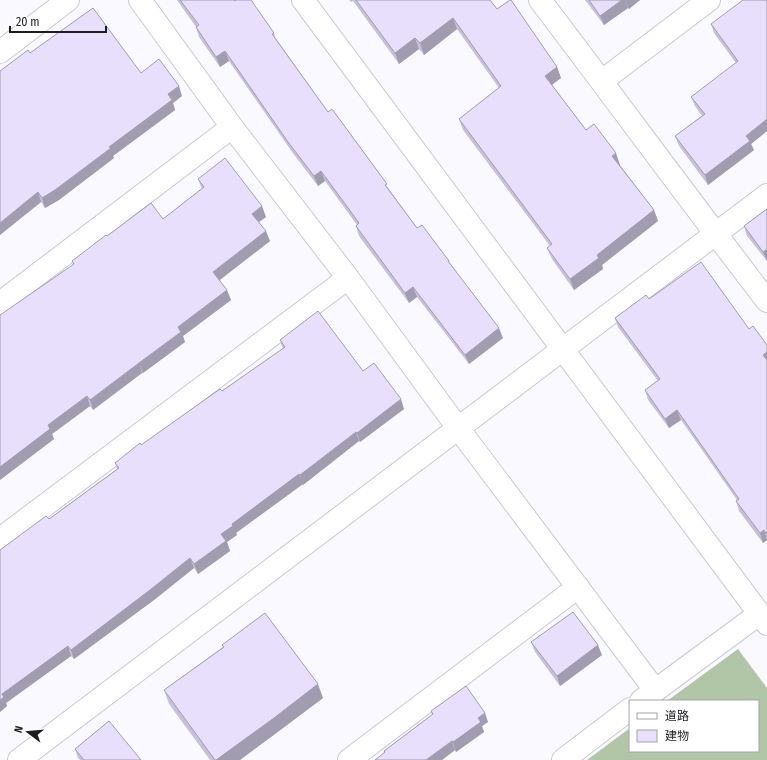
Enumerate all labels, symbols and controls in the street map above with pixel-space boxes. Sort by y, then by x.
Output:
scale bar [10,8,106,34]
text: 20 m [16,15,40,29]
legend [629,700,759,752]
text: 道路 [665,709,689,723]
north arrow [8,712,48,752]
text: N [12,724,26,734]
text: 建物 [665,729,689,743]

